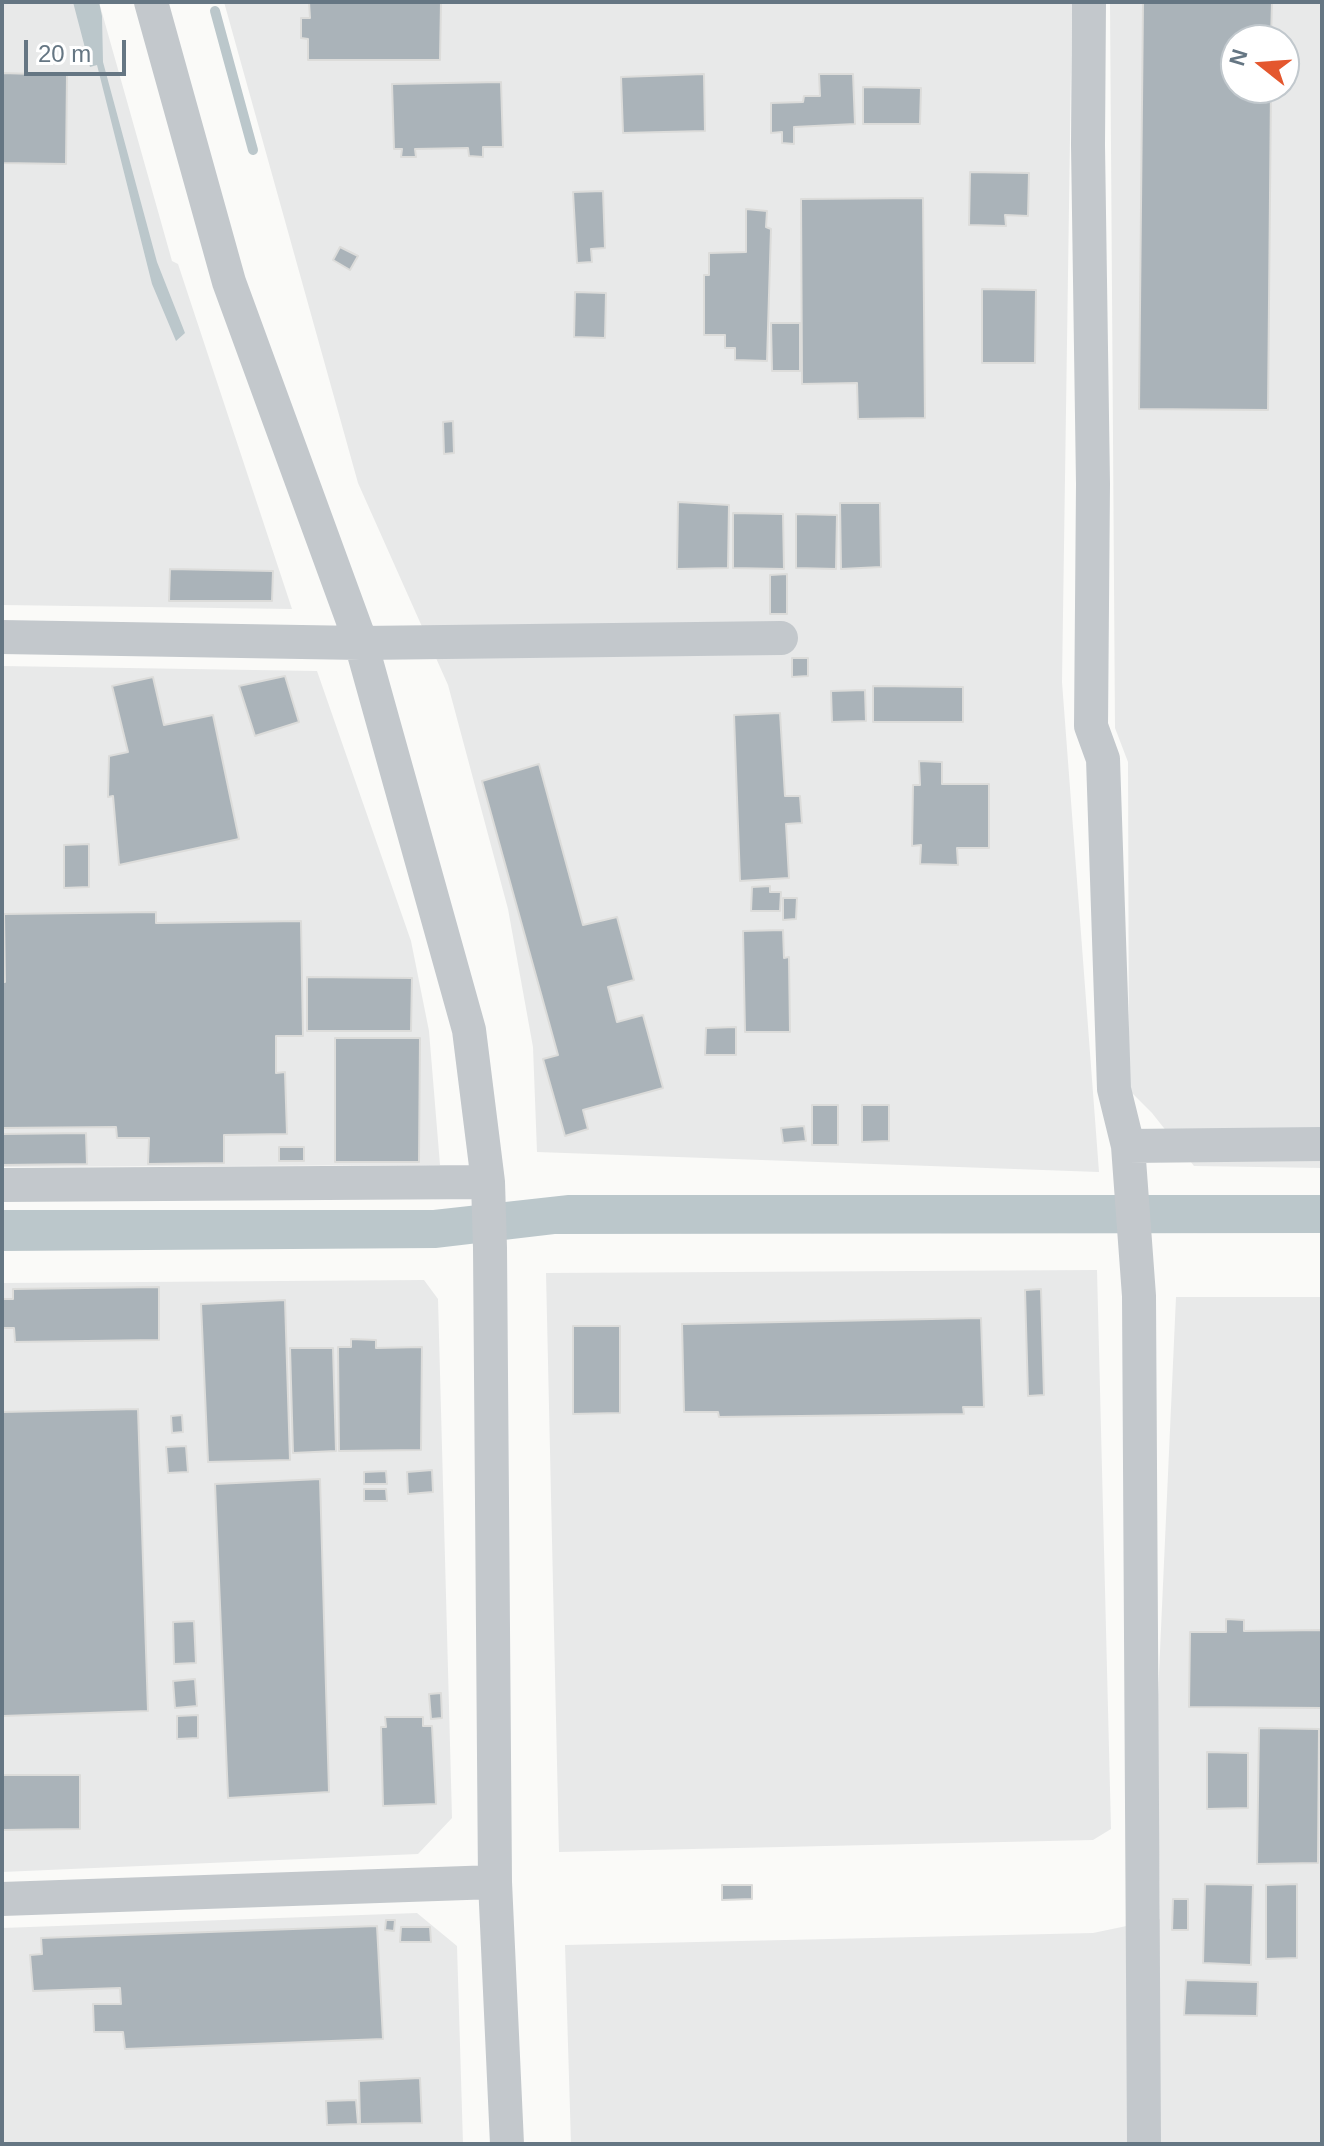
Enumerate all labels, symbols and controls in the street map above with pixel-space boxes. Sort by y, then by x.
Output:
scale bar [28,24,130,74]
north arrow [1220,24,1300,104]
text: 20 m [38,40,91,67]
text: N [1224,46,1253,69]

